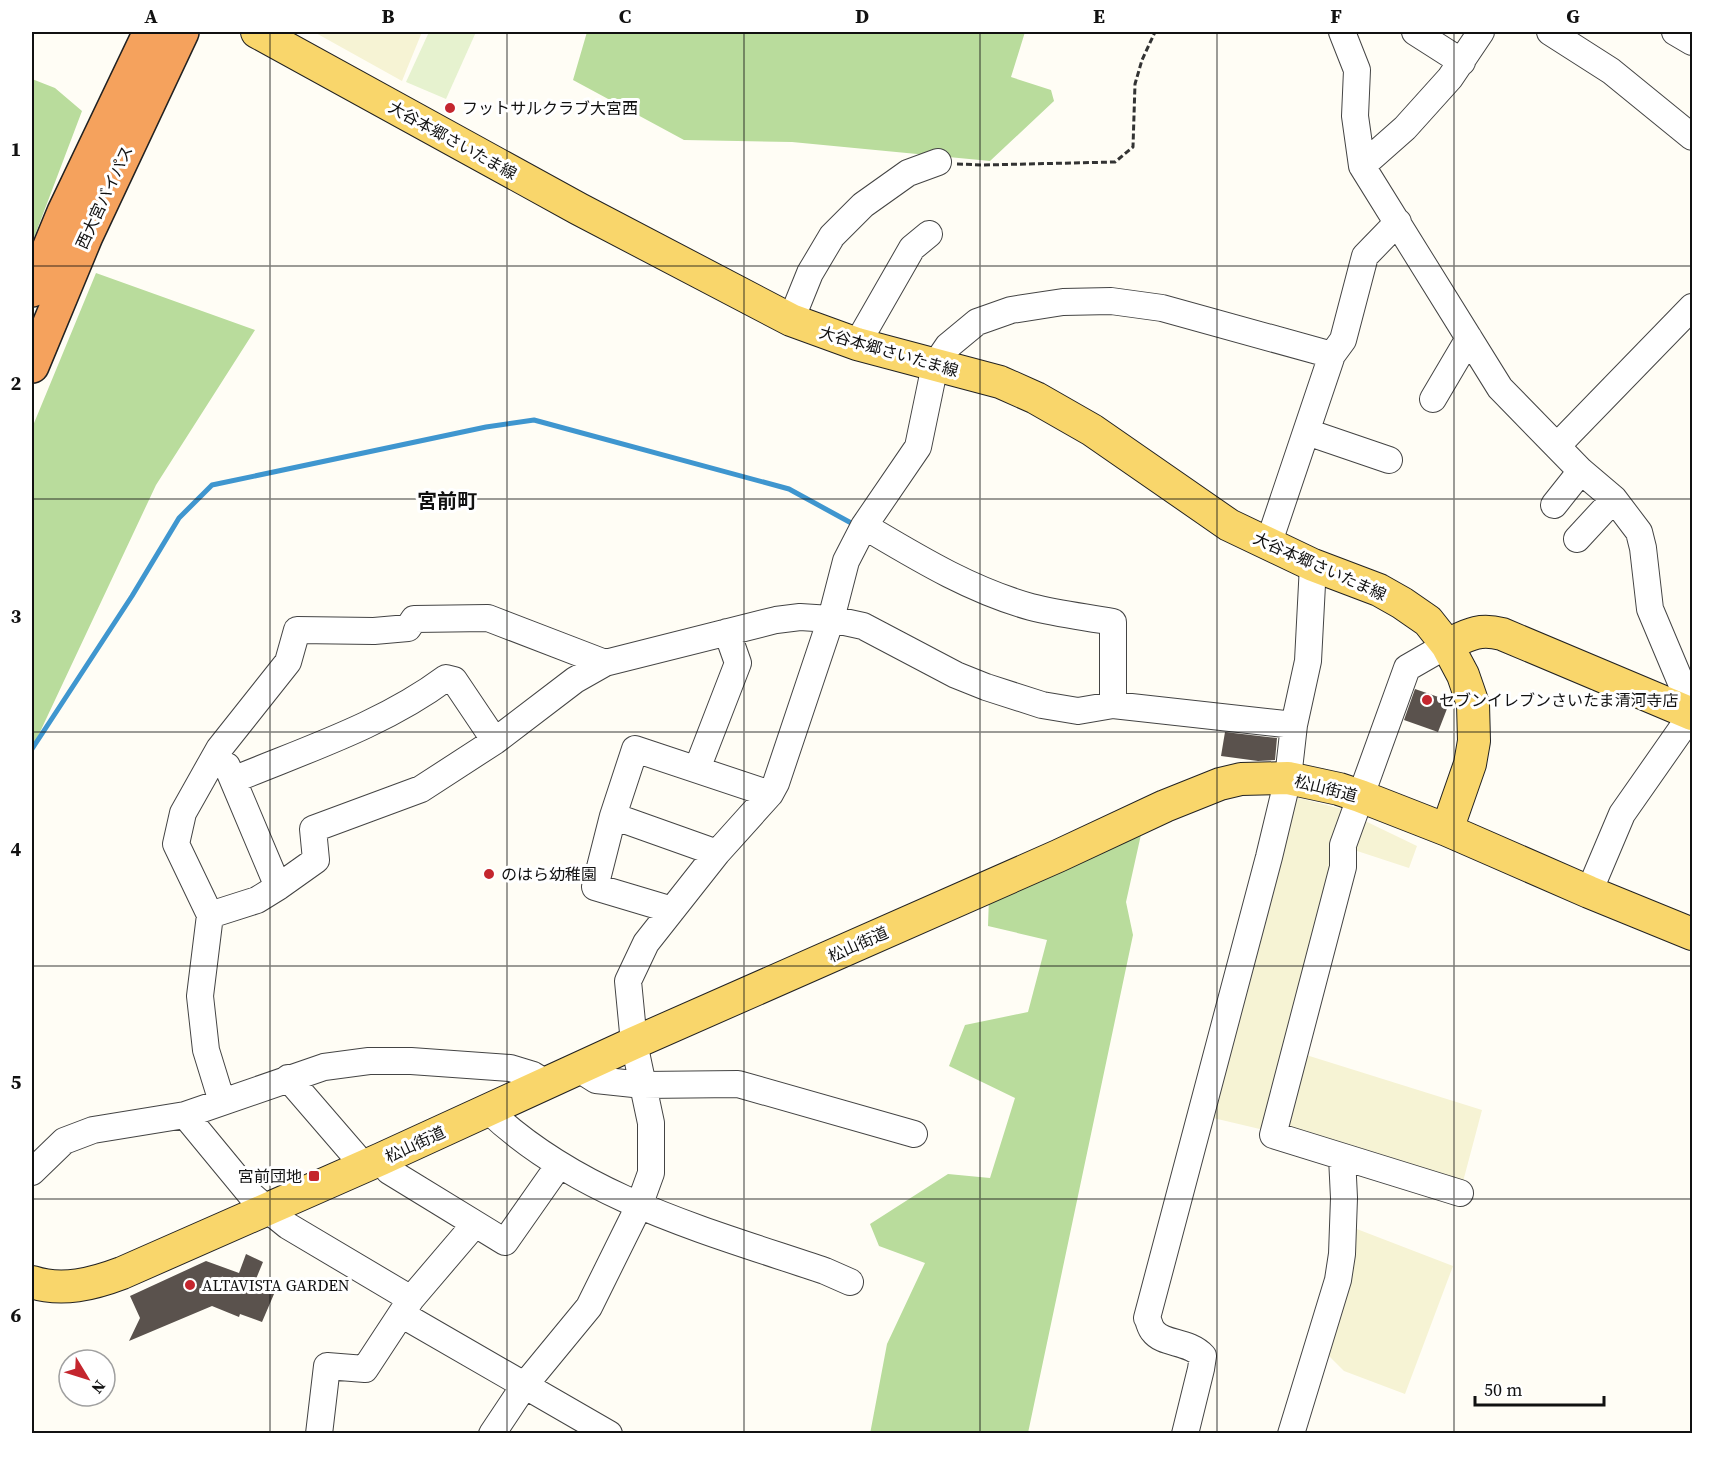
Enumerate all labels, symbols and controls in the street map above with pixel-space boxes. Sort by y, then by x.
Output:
text: A [144,2,158,30]
text: B [381,2,395,30]
text: C [619,2,631,30]
text: D [855,2,869,30]
text: E [1093,2,1105,30]
text: F [1330,2,1342,30]
text: G [1566,2,1580,30]
street label: 大谷本郷さいたま線 [385,96,521,184]
place label: フットサルクラブ大宮西 [462,97,638,119]
marker: フットサルクラブ大宮西 [443,101,457,115]
text: 1 [11,135,21,163]
street label: 西大宮バイパス [70,142,138,252]
street label: 大谷本郷さいたま線 [817,321,961,381]
text: 2 [11,369,22,397]
district label: 宮前町 [417,487,477,515]
street label: 大谷本郷さいたま線 [1250,527,1390,605]
text: 3 [11,602,22,630]
place label: セブンイレブンさいたま清河寺店 [1439,689,1679,711]
marker: セブンイレブンさいたま清河寺店 [1420,693,1434,707]
street label: 松山街道 [1292,770,1360,806]
text: 4 [11,835,22,863]
place label: のはら幼稚園 [501,863,597,885]
marker: のはら幼稚園 [482,867,496,881]
street label: 松山街道 [824,921,892,967]
text: 5 [11,1068,22,1096]
street label: 松山街道 [381,1121,449,1167]
place label: 宮前団地 [238,1165,302,1187]
marker: 宮前団地 [307,1169,321,1183]
place label: ALTAVISTA GARDEN [202,1274,350,1296]
marker: ALTAVISTA GARDEN [183,1278,197,1292]
text: 6 [11,1301,22,1329]
north arrow [57,1348,117,1408]
scale bar [1475,1369,1604,1407]
text: N [86,1376,111,1399]
text: 50 m [1484,1377,1522,1402]

